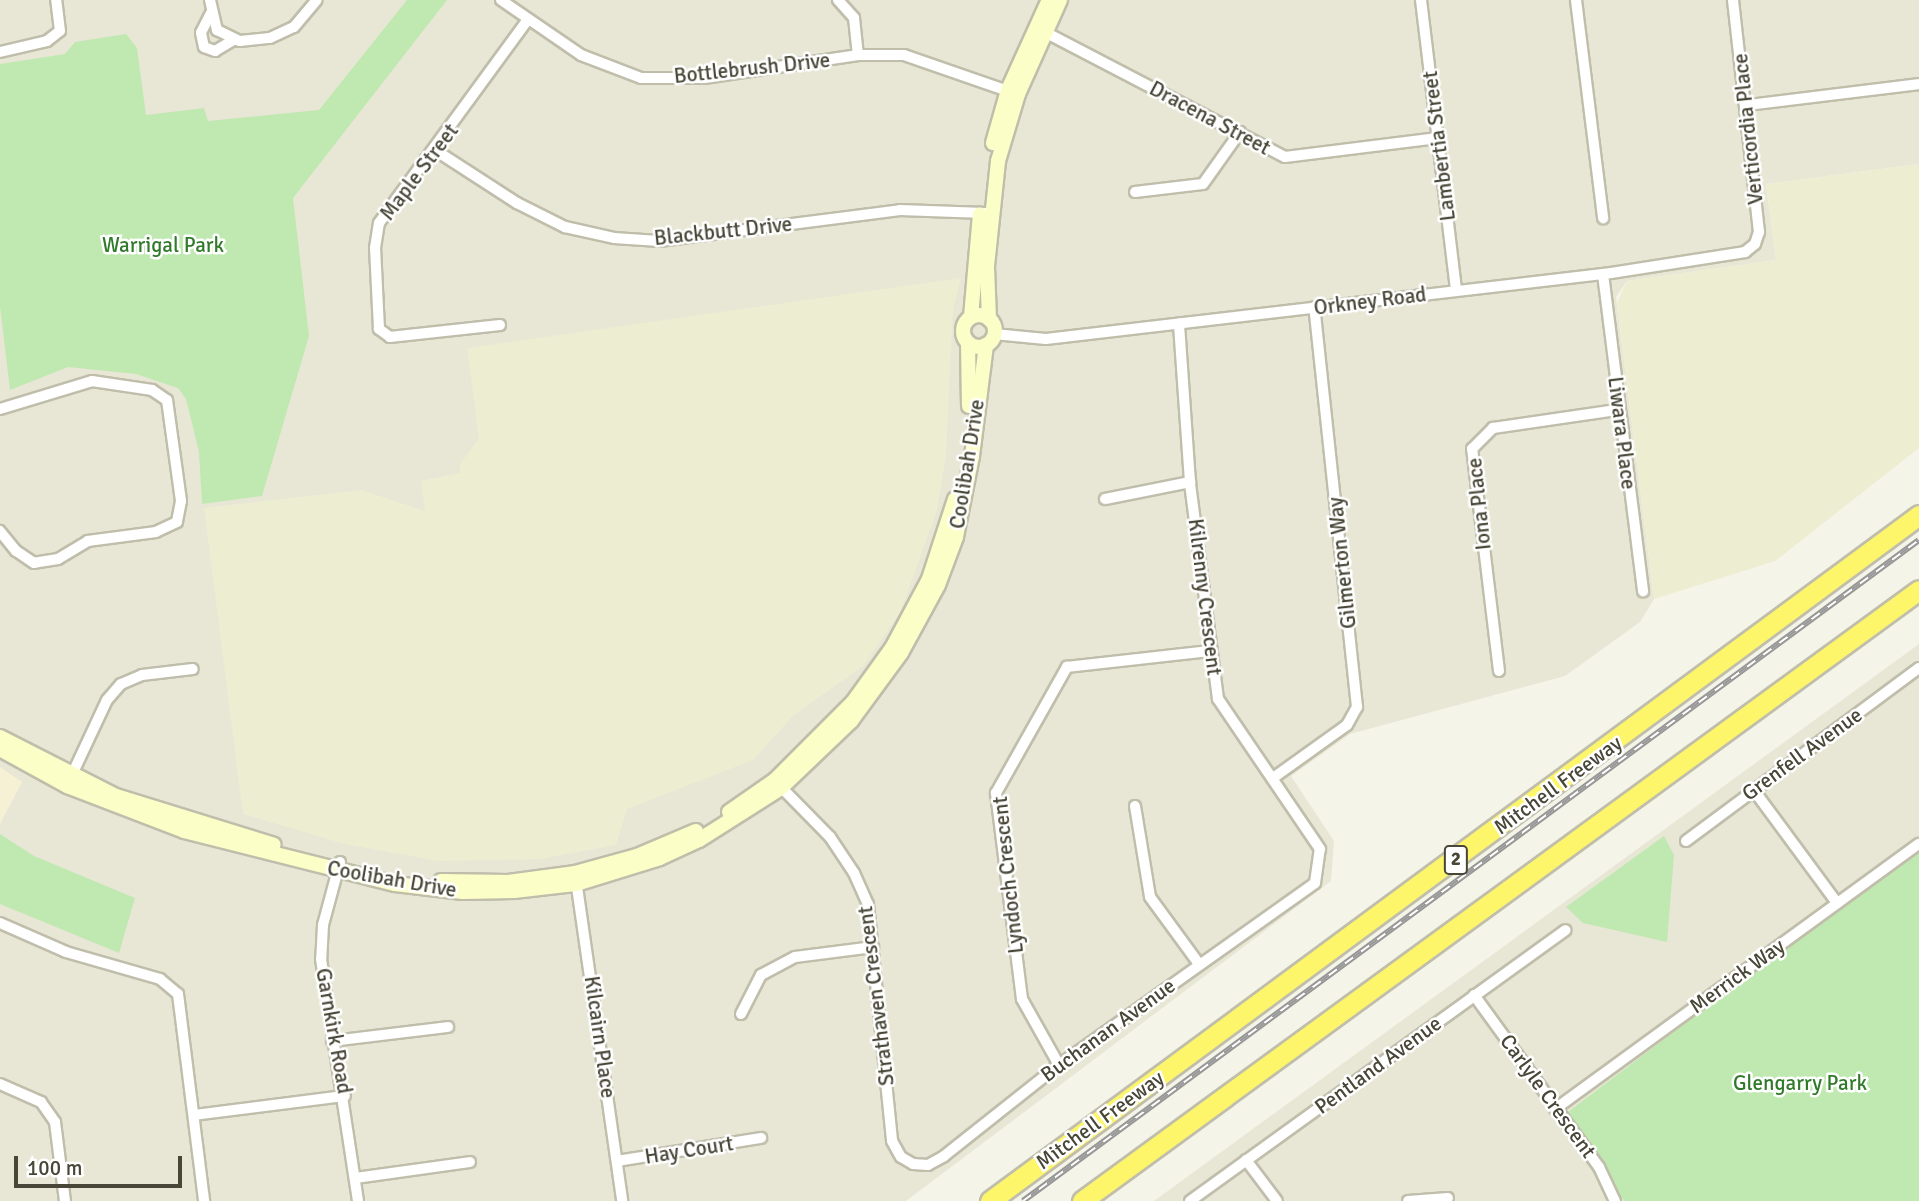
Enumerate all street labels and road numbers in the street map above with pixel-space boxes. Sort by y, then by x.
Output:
street label: Bottlebrush Drive [673,47,831,89]
street label: Verticordia Place [1728,52,1768,206]
street label: Lambertia Street [1417,69,1461,223]
street label: Dracena Street [1145,76,1275,160]
street label: Maple Street [374,119,464,225]
street label: Blackbutt Drive [653,211,793,251]
street label: Orkney Road [1312,282,1428,320]
street label: Liwara Place [1603,375,1641,491]
street label: Coolibah Drive [944,397,990,531]
street label: Iona Place [1462,457,1496,551]
street label: Gilmerton Way [1323,496,1361,630]
street label: Kilrenny Crescent [1183,517,1227,677]
street label: Grenfell Avenue [1737,702,1867,806]
street label: Mitchell Freeway [1489,730,1627,840]
street label: Lyndoch Crescent [987,795,1029,955]
road number: 2 [1444,845,1468,876]
street label: Coolibah Drive [325,855,459,903]
street label: Strathaven Crescent [852,905,900,1087]
street label: Merrick Way [1685,933,1789,1019]
street label: Garnkirk Road [311,966,357,1096]
street label: Buchanan Avenue [1036,973,1180,1087]
street label: Kilcairn Place [579,974,621,1100]
street label: Pentland Avenue [1310,1011,1446,1119]
street label: Carlyle Crescent [1495,1029,1601,1163]
street label: Mitchell Freeway [1031,1065,1169,1175]
street label: Hay Court [643,1131,735,1169]

